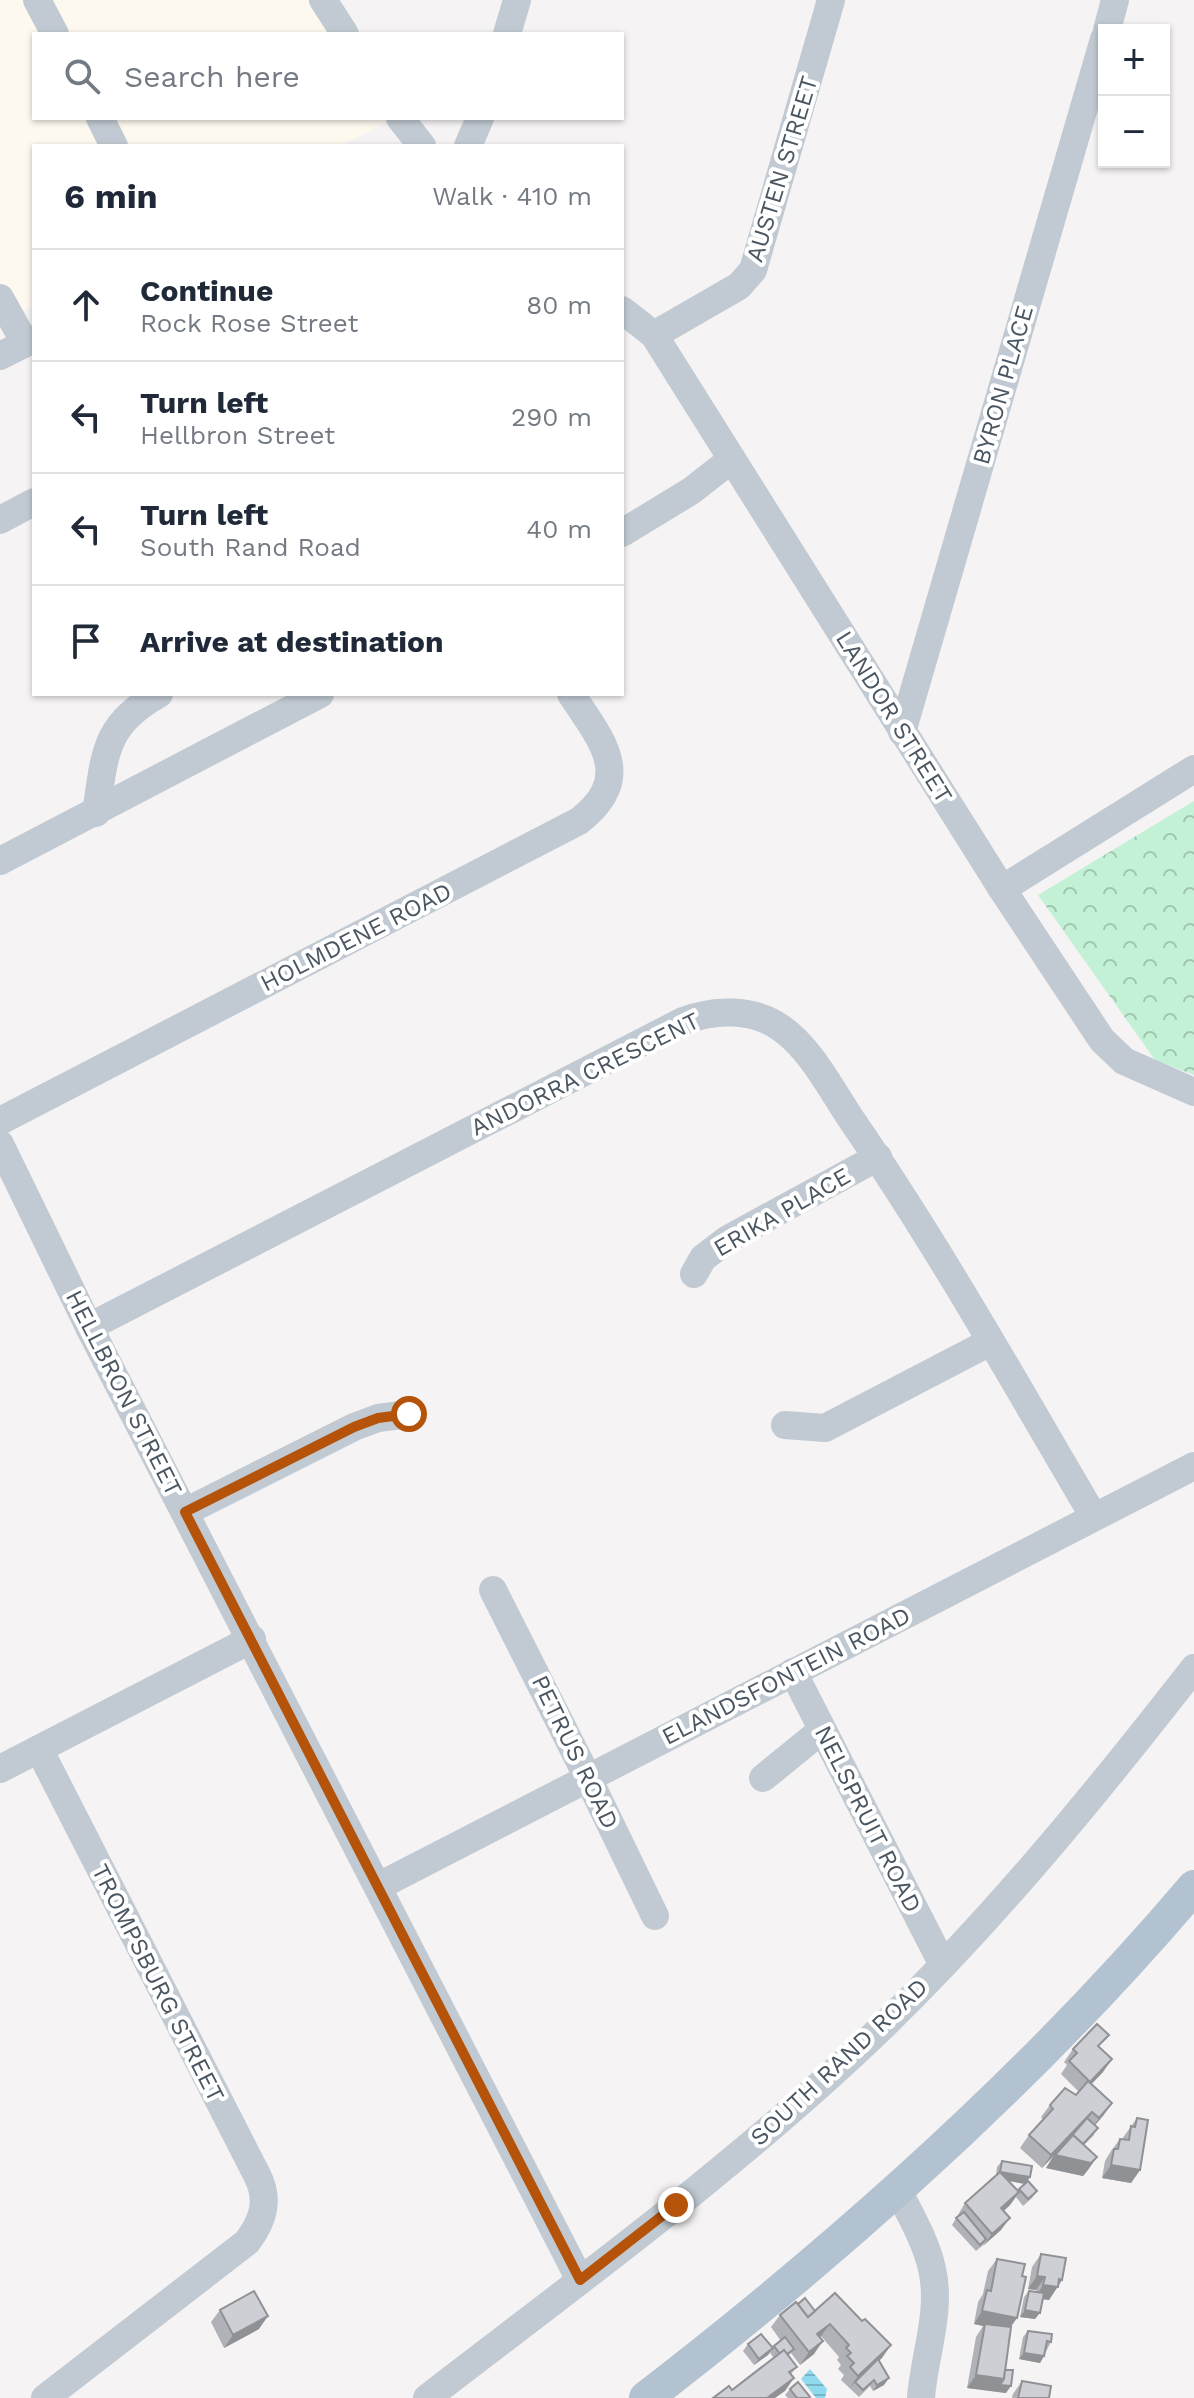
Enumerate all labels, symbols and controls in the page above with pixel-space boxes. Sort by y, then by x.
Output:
map controls [1098,24,1170,168]
button: + [1098,24,1170,96]
search box [32,32,624,120]
icon: search [60,54,104,98]
text: Search here [124,59,300,94]
street label: AUSTEN STREET [740,73,824,265]
button: − [1098,96,1170,168]
text: 6 min [64,176,158,216]
text: Walk · 410 m [432,181,592,211]
text: Continue [140,273,273,308]
icon: ahead [64,283,108,327]
text: 80 m [526,290,592,320]
street label: BYRON PLACE [967,302,1039,468]
text: Rock Rose Street [140,308,358,338]
text: Turn left [140,385,268,420]
icon: left [64,395,108,439]
text: 290 m [511,402,592,432]
text: Hellbron Street [140,420,335,450]
text: Turn left [140,497,268,532]
icon: left [64,507,108,551]
text: 40 m [526,514,592,544]
text: South Rand Road [140,532,361,562]
icon: arrive [64,619,108,663]
text: Arrive at destination [140,624,444,659]
street label: LANDOR STREET [830,626,958,808]
street label: HOLMDENE ROAD [256,877,456,997]
street label: ANDORRA CRESCENT [466,1006,704,1142]
street label: ERIKA PLACE [709,1162,855,1262]
street label: HELLBRON STREET [60,1285,188,1501]
route start [391,1396,427,1432]
street label: ELANDSFONTEIN ROAD [657,1601,915,1751]
street label: PETRUS ROAD [526,1671,624,1833]
street label: NELSPRUIT ROAD [809,1721,927,1917]
street label: TROMPSBURG STREET [86,1859,230,2107]
street label: SOUTH RAND ROAD [745,1973,933,2151]
route end [658,2187,694,2223]

